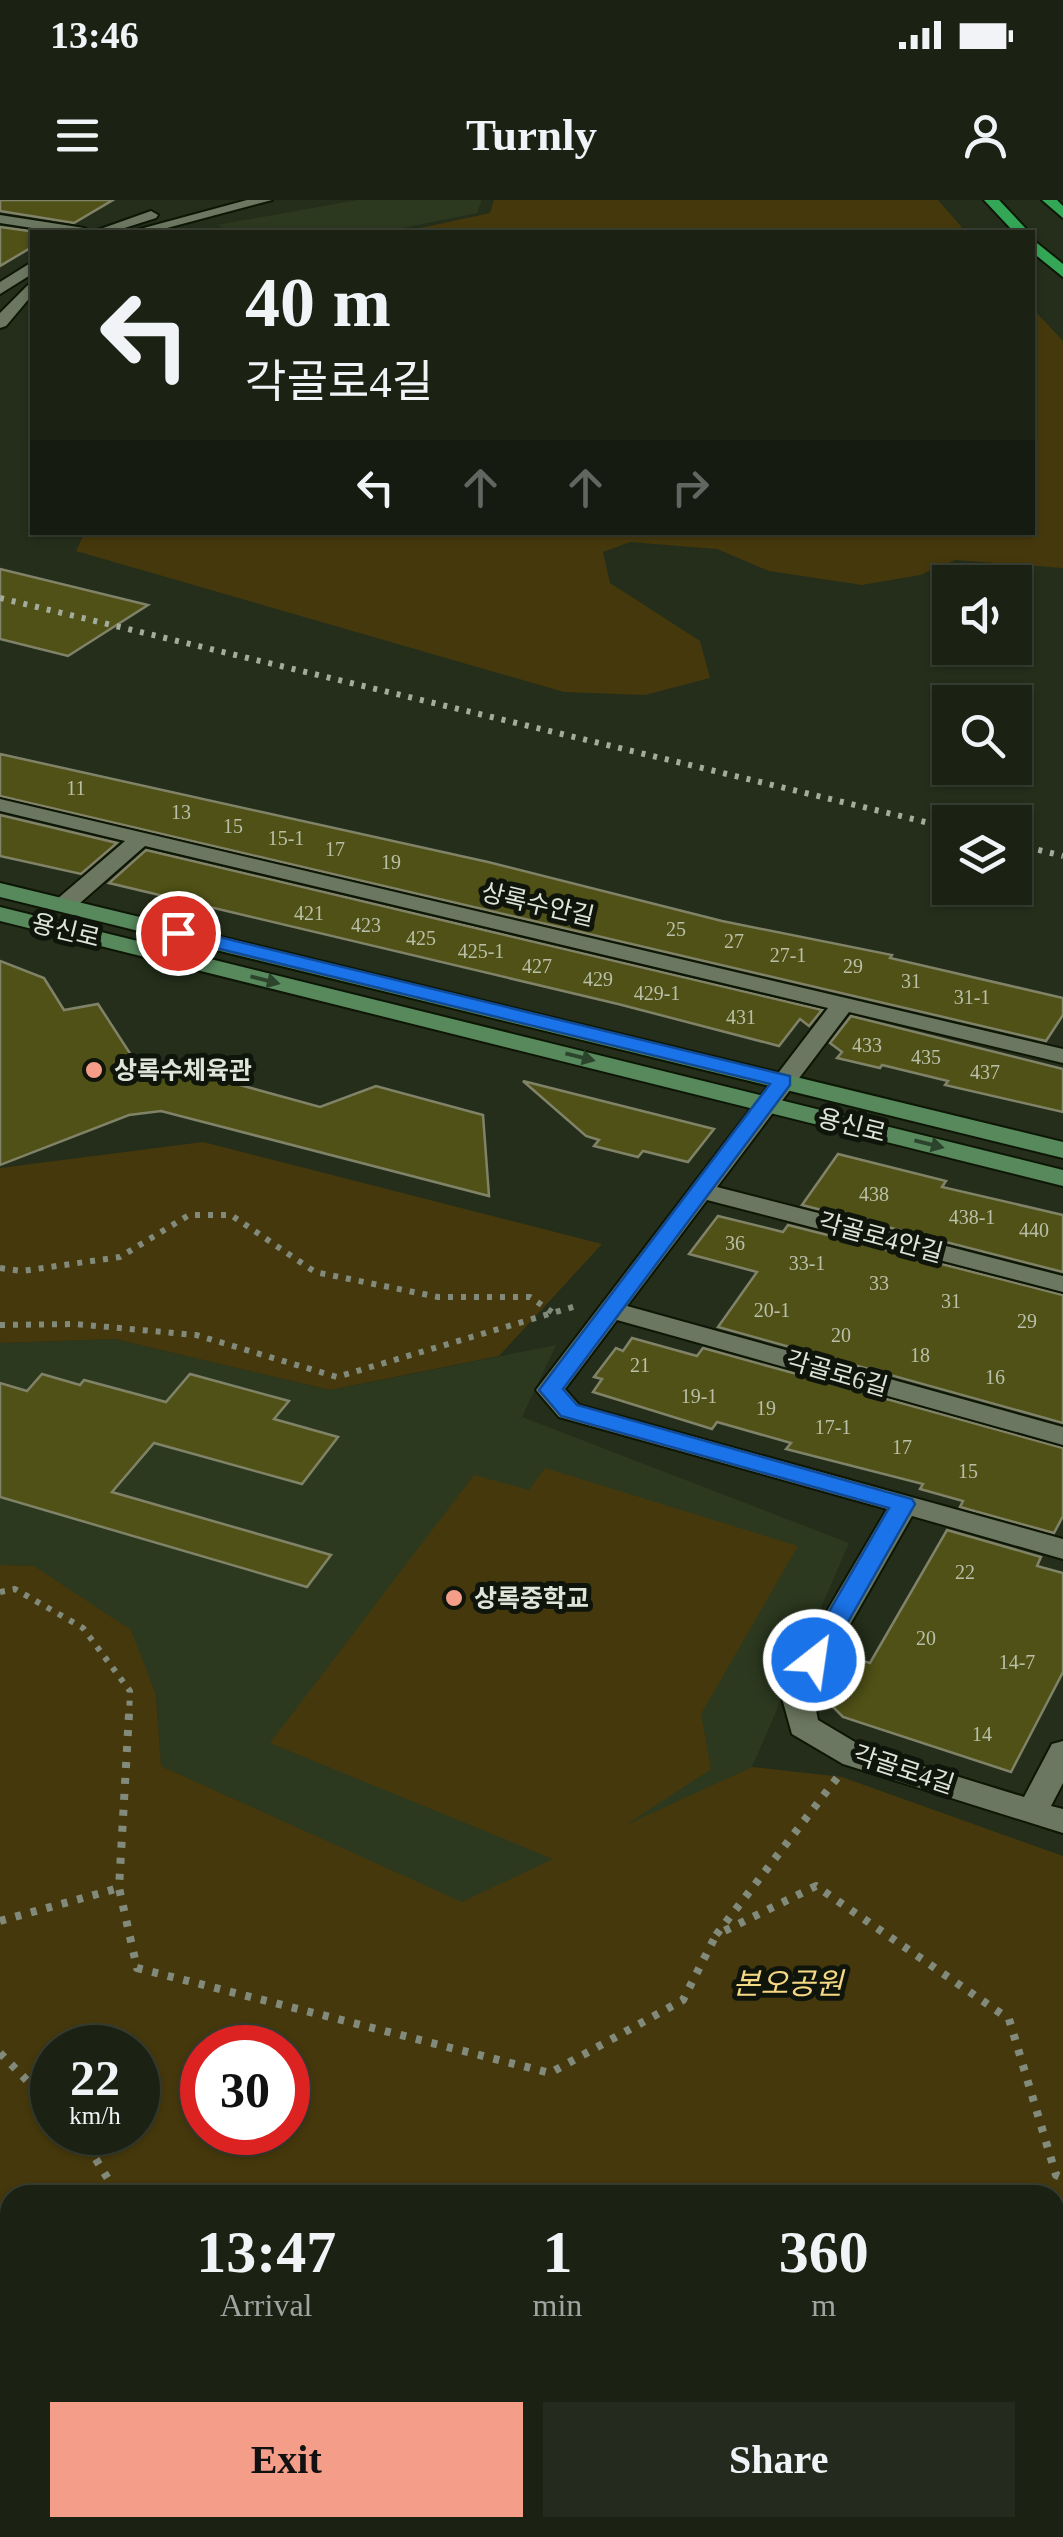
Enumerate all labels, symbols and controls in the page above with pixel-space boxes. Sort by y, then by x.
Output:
text: 13:46 [50,14,139,56]
icon: menu [50,108,105,163]
icon: person [958,108,1013,163]
text: Turnly [466,110,597,160]
text: 40 m [245,264,391,341]
icon: left [80,270,210,400]
text: 각골로4길 [245,357,433,407]
icon: left [348,460,403,515]
icon: ahead [453,460,508,515]
icon: ahead [558,460,613,515]
icon: right [663,460,718,515]
map controls [932,565,1032,905]
button: sound [932,565,1032,665]
button: search [932,685,1032,785]
house number: 11 [66,777,86,799]
house number: 13 [171,801,191,823]
button: layers [932,805,1032,905]
house number: 15 [223,815,243,837]
house number: 15-1 [268,827,304,849]
house number: 17 [325,838,345,860]
house number: 19 [381,851,401,873]
street label: 상록수안길 [479,878,597,931]
pin [136,891,221,976]
house number: 421 [294,902,324,924]
icon: arrive [151,906,206,961]
street label: 용신로 [29,909,103,952]
house number: 423 [351,914,381,936]
house number: 25 [666,918,686,940]
house number: 425 [406,927,436,949]
house number: 27 [724,930,744,952]
house number: 425-1 [458,940,504,962]
house number: 27-1 [770,944,806,966]
house number: 427 [522,955,552,977]
house number: 29 [843,955,863,977]
house number: 429 [583,968,613,990]
house number: 31 [901,970,921,992]
one-way arrow [250,972,281,988]
house number: 429-1 [634,982,680,1004]
house number: 31-1 [954,986,990,1008]
house number: 431 [726,1006,756,1028]
house number: 433 [852,1034,882,1056]
house number: 435 [911,1046,941,1068]
one-way arrow [565,1050,596,1066]
place label: 상록수체육관 [114,1057,252,1084]
marker: 상록수체육관 [83,1059,105,1081]
house number: 437 [970,1061,1000,1083]
street label: 용신로 [815,1104,889,1147]
one-way arrow [914,1137,945,1153]
house number: 438 [859,1183,889,1205]
house number: 438-1 [949,1206,995,1228]
street label: 각골로4안길 [816,1208,946,1267]
house number: 440 [1019,1219,1049,1241]
house number: 36 [725,1232,745,1254]
house number: 33-1 [789,1252,825,1274]
house number: 33 [869,1272,889,1294]
house number: 31 [941,1290,961,1312]
house number: 20-1 [754,1299,790,1321]
house number: 29 [1017,1310,1037,1332]
house number: 20 [831,1324,851,1346]
house number: 18 [910,1344,930,1366]
street label: 각골로6길 [783,1346,891,1401]
house number: 21 [630,1354,650,1376]
house number: 16 [985,1366,1005,1388]
house number: 19-1 [681,1385,717,1407]
house number: 19 [756,1397,776,1419]
house number: 17-1 [815,1416,851,1438]
house number: 17 [892,1436,912,1458]
house number: 15 [958,1460,978,1482]
house number: 22 [955,1561,975,1583]
place label: 상록중학교 [474,1585,589,1612]
marker: 상록중학교 [443,1587,465,1609]
position arrow [762,1608,866,1712]
house number: 20 [916,1627,936,1649]
house number: 14-7 [999,1651,1035,1673]
house number: 14 [972,1723,992,1745]
street label: 각골로4길 [850,1740,958,1798]
park label: 본오공원 [733,1967,846,2000]
speed limit sign: 30 [180,2025,310,2155]
text: 22 [70,2050,120,2106]
text: km/h [69,2102,121,2129]
text: 13:47 [196,2219,336,2285]
text: 1 [542,2219,572,2285]
text: 360 [779,2219,869,2285]
text: Arrival [220,2287,312,2323]
text: min [533,2287,582,2323]
text: m [811,2287,836,2323]
button: Exit [50,2402,523,2517]
button: Share [543,2402,1015,2517]

